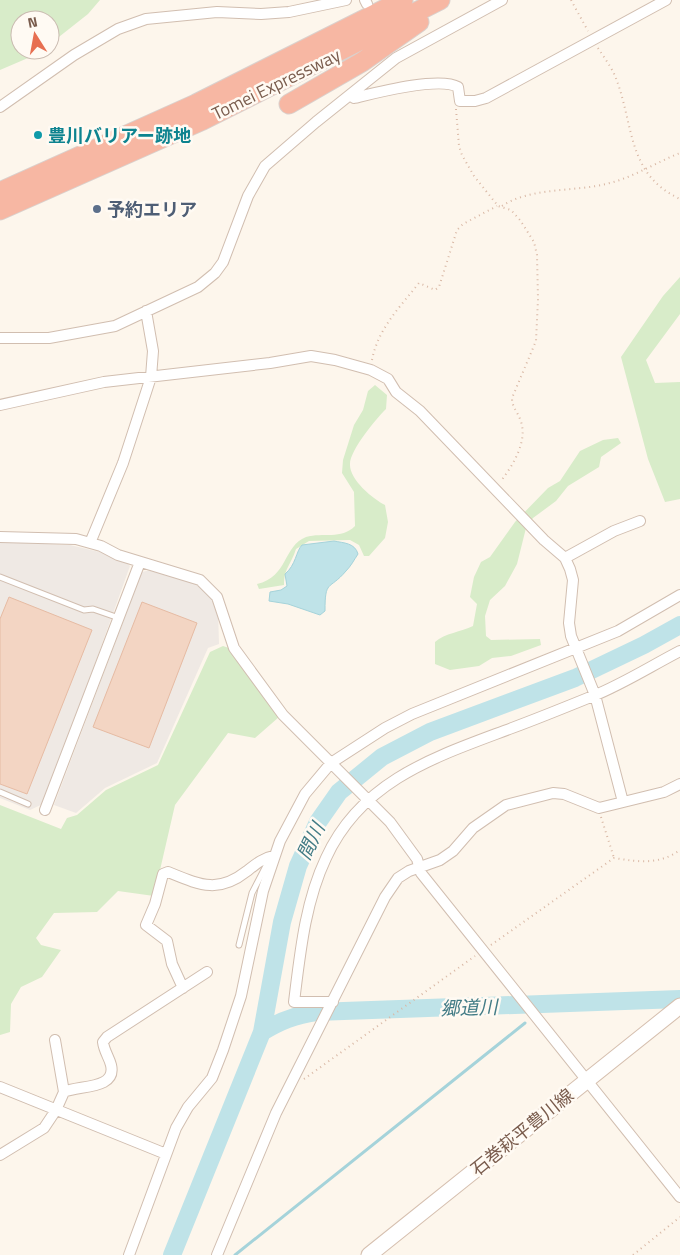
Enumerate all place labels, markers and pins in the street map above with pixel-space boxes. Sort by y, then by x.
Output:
place label: 豊川バリアー跡地 [48,122,191,149]
marker: 豊川バリアー跡地 [32,129,44,141]
place label: 予約エリア [107,196,197,223]
marker: 予約エリア [91,203,103,215]

